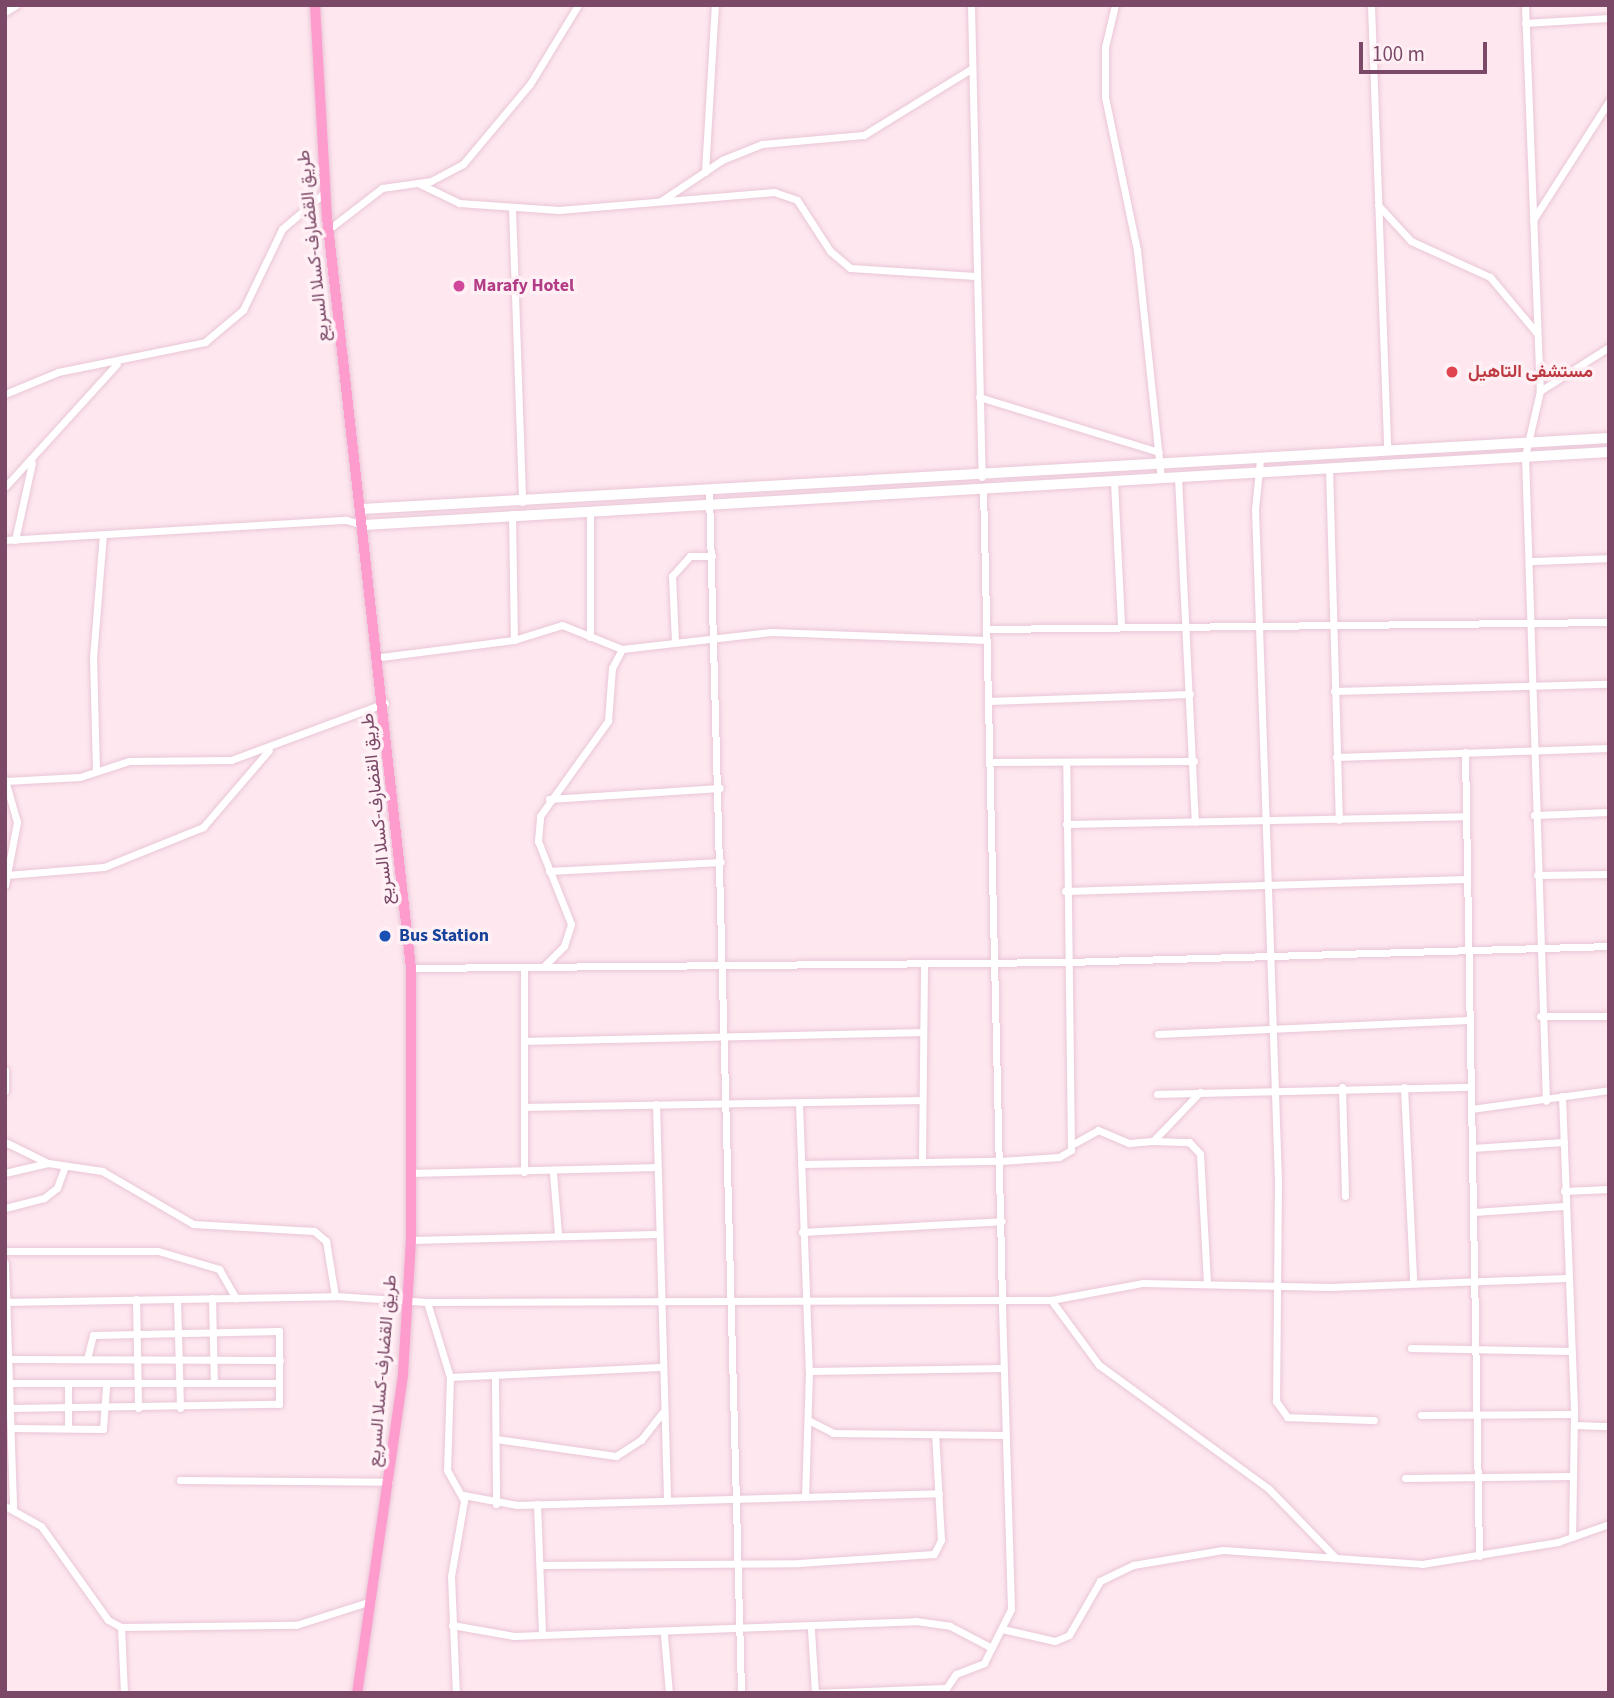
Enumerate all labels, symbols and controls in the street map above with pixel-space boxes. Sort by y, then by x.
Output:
scale bar [1362,28,1490,72]
text: 100 m [1372,39,1425,69]
street label: طريق القضارف-كسلا السريع [293,149,335,343]
place label: Marafy Hotel [473,275,574,297]
marker: Marafy Hotel [451,278,467,294]
place label: مستشفى التاهيل [1468,361,1593,383]
marker: مستشفى التاهيل [1442,362,1462,382]
street label: طريق القضارف-كسلا السريع [357,712,399,906]
place label: Bus Station [399,925,489,947]
marker: Bus Station [377,928,393,944]
street label: طريق القضارف-كسلا السريع [364,1274,402,1468]

